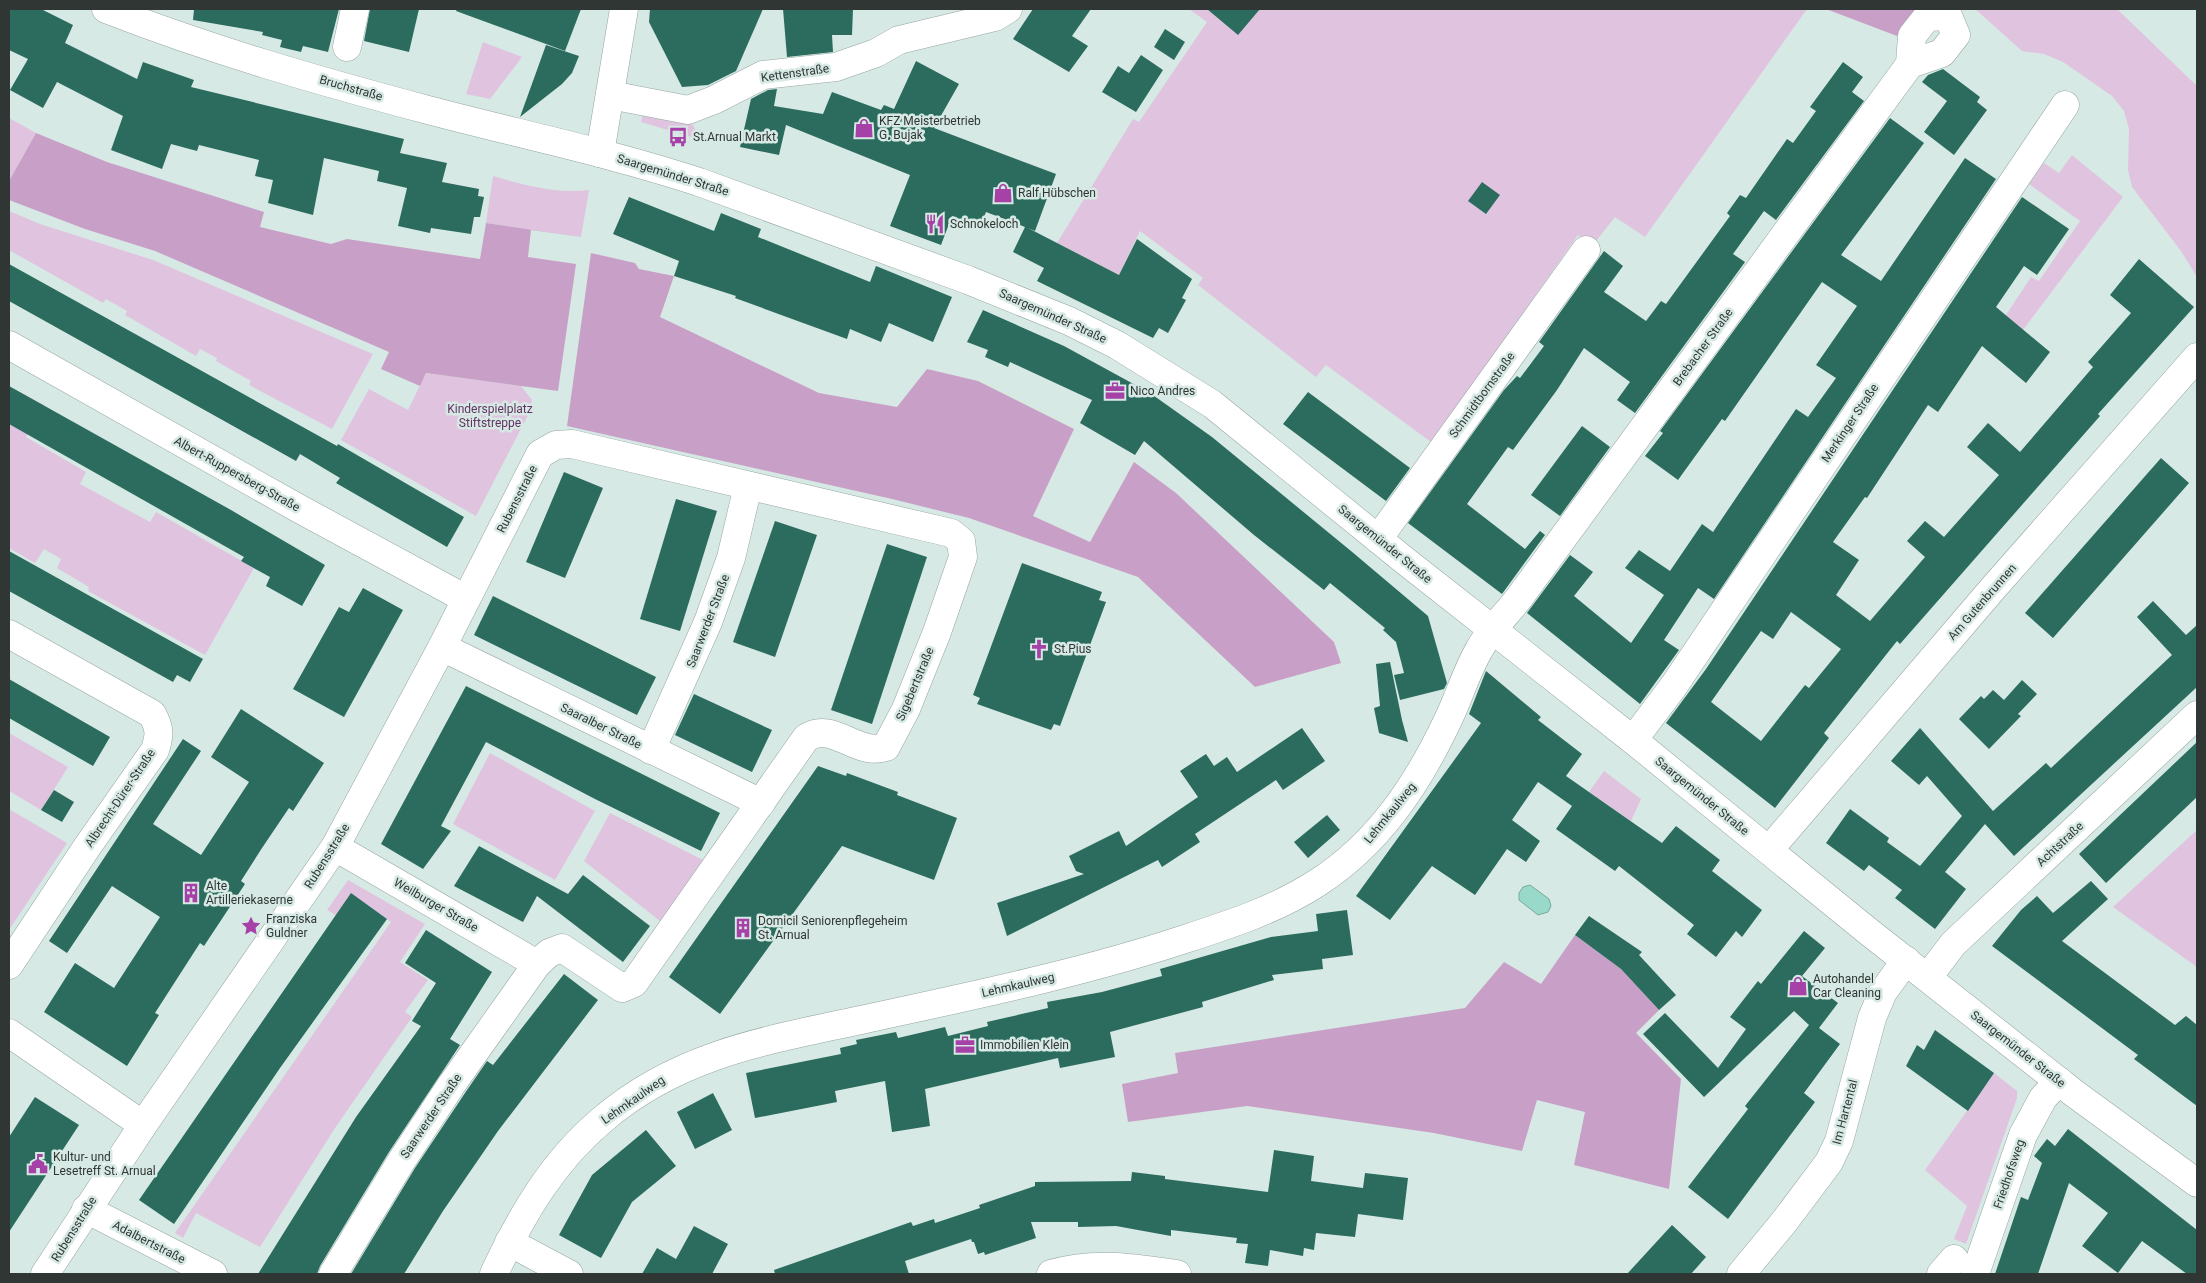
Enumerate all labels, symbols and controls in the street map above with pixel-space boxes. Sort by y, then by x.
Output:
street label: Kettenstraße [760,61,830,85]
street label: Bruchstraße [318,72,384,104]
place label: KFZ Meisterbetrieb G. Bujak [879,114,981,142]
shop icon: KFZ Meisterbetrieb G. Bujak [853,117,875,139]
bus stop icon: St.Arnual Markt [667,126,689,148]
place label: St.Arnual Markt [693,130,776,144]
street label: Saargemünder Straße [615,151,731,199]
shop icon: Ralf Hübschen [992,182,1014,204]
place label: Ralf Hübschen [1018,186,1096,200]
restaurant icon: Schnokeloch [924,213,946,235]
place label: Schnokeloch [950,217,1018,231]
street label: Saargemünder Straße [997,286,1109,346]
street label: Brebacher Straße [1670,306,1736,388]
street label: Schmidtbornstraße [1446,349,1518,441]
office icon: Nico Andres [1104,380,1126,402]
street label: Merkinger Straße [1819,381,1881,465]
place label: Nico Andres [1130,384,1195,398]
park label: Kinderspielplatz Stiftstreppe [447,402,533,430]
street label: Albert-Ruppersberg-Straße [172,434,302,514]
street label: Rubensstraße [494,463,540,535]
street label: Saargemünder Straße [1335,502,1435,586]
street label: Am Gutenbrunnen [1945,561,2019,643]
street label: Saarwerder Straße [684,572,732,670]
church icon: St.Pius [1028,638,1050,660]
place label: St.Pius [1054,642,1092,656]
street label: Sigebertstraße [893,645,937,723]
street label: Saaralber Straße [558,700,644,752]
street label: Albrecht-Dürer-Straße [82,746,158,850]
street label: Saargemünder Straße [1652,754,1752,838]
street label: Lehmkaulweg [1361,780,1419,846]
street label: Achtstraße [2034,819,2086,869]
street label: Rubensstraße [301,821,353,891]
street label: Weilburger Straße [391,875,481,935]
place label: Alte Artilleriekaserne [206,879,293,907]
building icon: Alte Artilleriekaserne [180,882,202,904]
place label: Franziska Guldner [266,912,317,940]
place label: Domicil Seniorenpflegeheim St. Arnual [758,914,908,942]
place icon: Franziska Guldner [240,915,262,937]
building icon: Domicil Seniorenpflegeheim St. Arnual [732,917,754,939]
street label: Lehmkaulweg [980,970,1056,1000]
place label: Autohandel Car Cleaning [1813,972,1881,1000]
shop icon: Autohandel Car Cleaning [1787,975,1809,997]
street label: Saargemünder Straße [1968,1008,2068,1090]
office icon: Immobilien Klein [954,1034,976,1056]
place label: Immobilien Klein [980,1038,1069,1052]
street label: Saarwerder Straße [398,1071,464,1161]
street label: Lehmkaulweg [599,1073,667,1127]
street label: Im Hartental [1830,1078,1860,1146]
street label: Friedhofsweg [1991,1137,2027,1211]
place label: Kultur- und Lesetreff St. Arnual [53,1150,156,1178]
public building icon: Kultur- und Lesetreff St. Arnual [27,1153,49,1175]
street label: Rubensstraße [48,1194,100,1264]
street label: Adalbertstraße [110,1218,188,1266]

